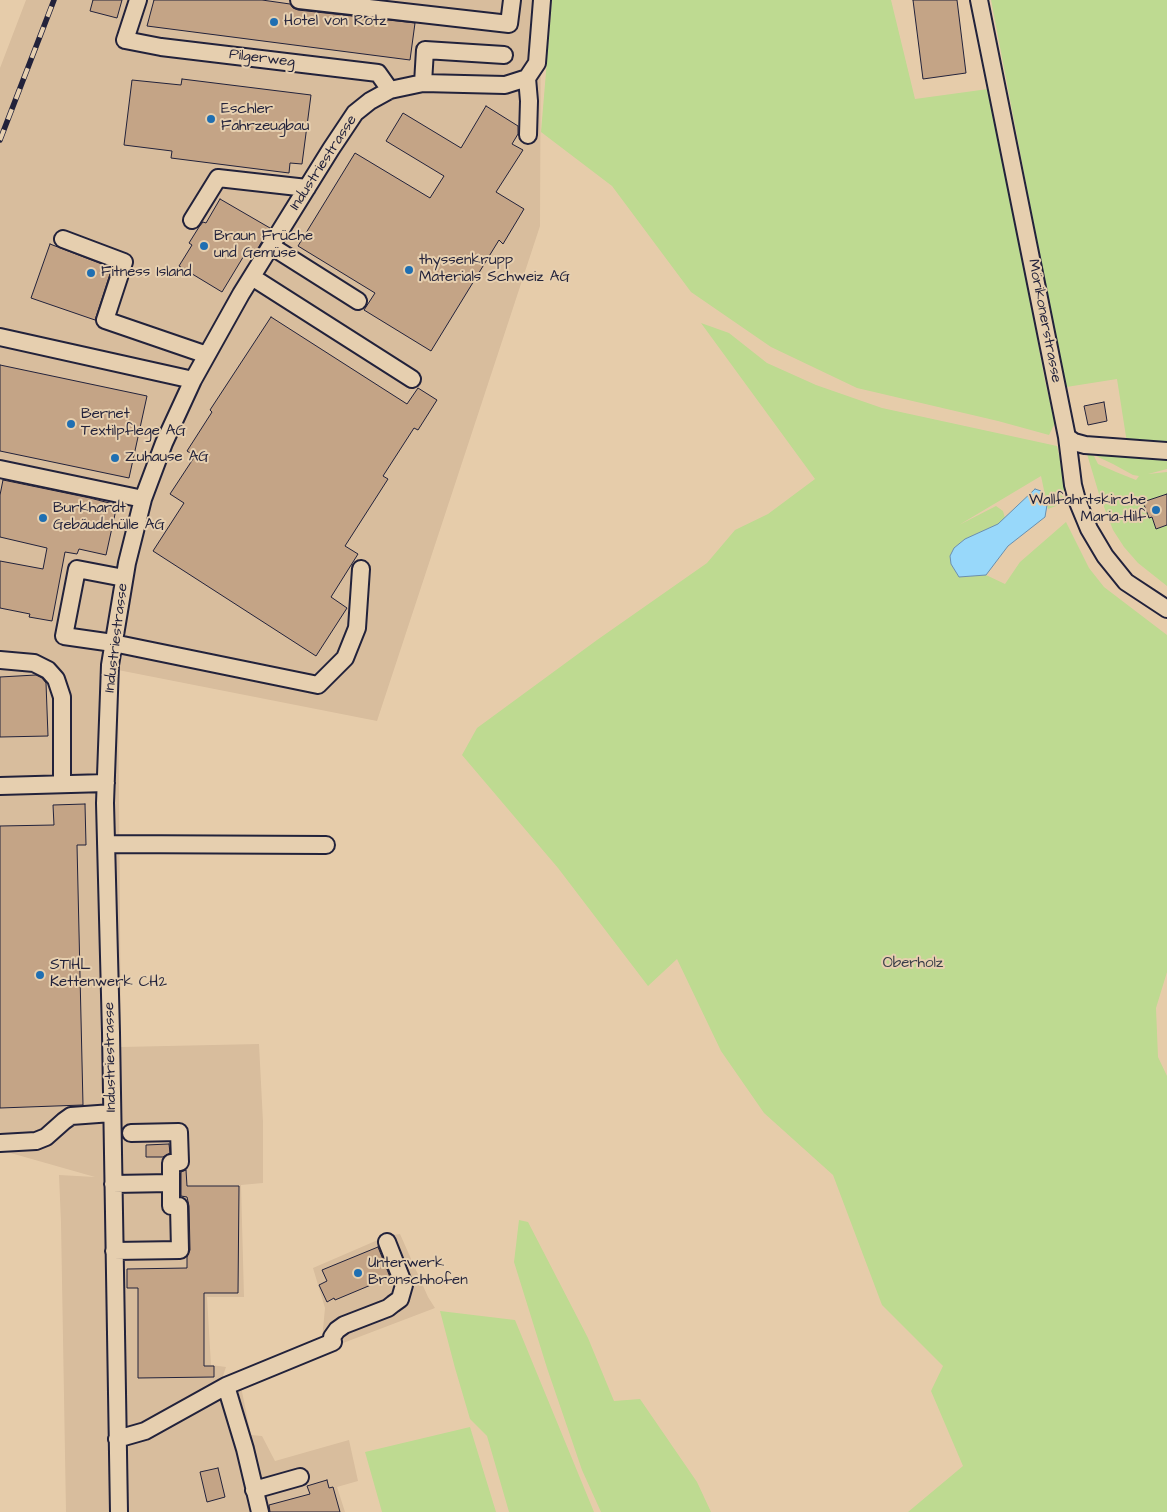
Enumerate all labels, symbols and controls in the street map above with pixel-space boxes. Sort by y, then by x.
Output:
place label: Hotel von Rotz [284,13,386,31]
marker: Hotel von Rotz [268,16,280,28]
street label: Pilgerweg [228,46,296,72]
place label: Eschler Fahrzeugbau [221,101,309,136]
street label: Industriestrasse [286,112,362,214]
marker: Eschler Fahrzeugbau [205,113,217,125]
place label: Braun Früche und Gemüse [214,228,313,263]
marker: Braun Früche und Gemüse [198,240,210,252]
place label: thyssenkrupp Materials Schweiz AG [419,252,570,287]
street label: Mörikonerstrasse [1023,258,1065,384]
place label: Fitness Island [101,264,191,282]
marker: thyssenkrupp Materials Schweiz AG [403,264,415,276]
marker: Fitness Island [85,267,97,279]
place label: Bernet Textilpflege AG [81,406,186,441]
marker: Bernet Textilpflege AG [65,418,77,430]
place label: Zuhause AG [125,449,209,467]
marker: Zuhause AG [109,452,121,464]
place label: Wallfahrtskirche Maria-Hilf [1029,492,1146,527]
place label: Burkhardt Gebäudehülle AG [53,500,165,535]
marker: Wallfahrtskirche Maria-Hilf [1150,504,1162,516]
marker: Burkhardt Gebäudehülle AG [37,512,49,524]
street label: Industriestrasse [101,582,133,694]
park label: Oberholz [883,955,943,973]
place label: STIHL Kettenwerk CH2 [50,957,167,992]
marker: STIHL Kettenwerk CH2 [34,969,46,981]
street label: Industriestrasse [101,1002,121,1112]
place label: Unterwerk Bronschhofen [368,1255,468,1290]
marker: Unterwerk Bronschhofen [352,1267,364,1279]

